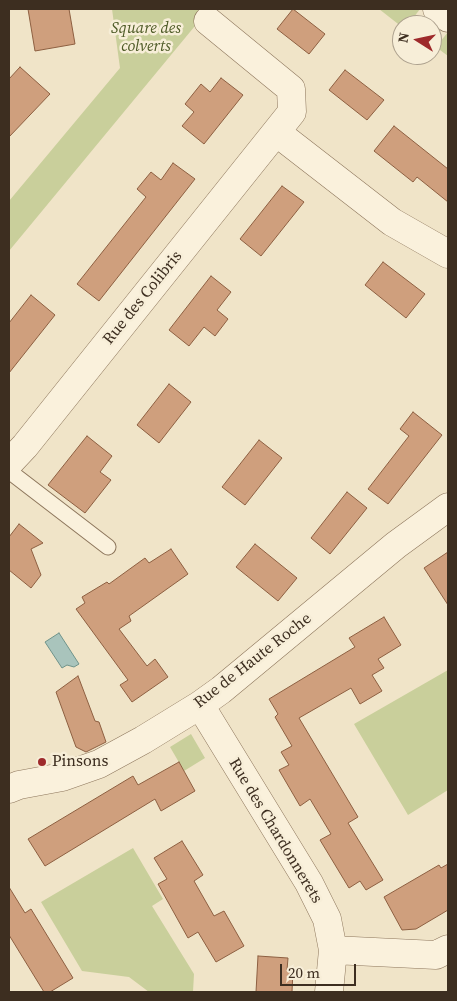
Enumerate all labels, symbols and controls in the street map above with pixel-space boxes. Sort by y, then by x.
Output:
north arrow [392,15,442,65]
park label: Square des colverts [111,19,181,57]
text: N [392,31,414,44]
street label: Rue des Colibris [99,247,187,349]
street label: Rue de Haute Roche [191,609,315,713]
place label: Pinsons [52,752,108,772]
street label: Rue des Chardonnerets [224,755,326,907]
marker: Pinsons [36,756,48,768]
scale bar [282,954,358,986]
text: 20 m [288,962,320,983]

